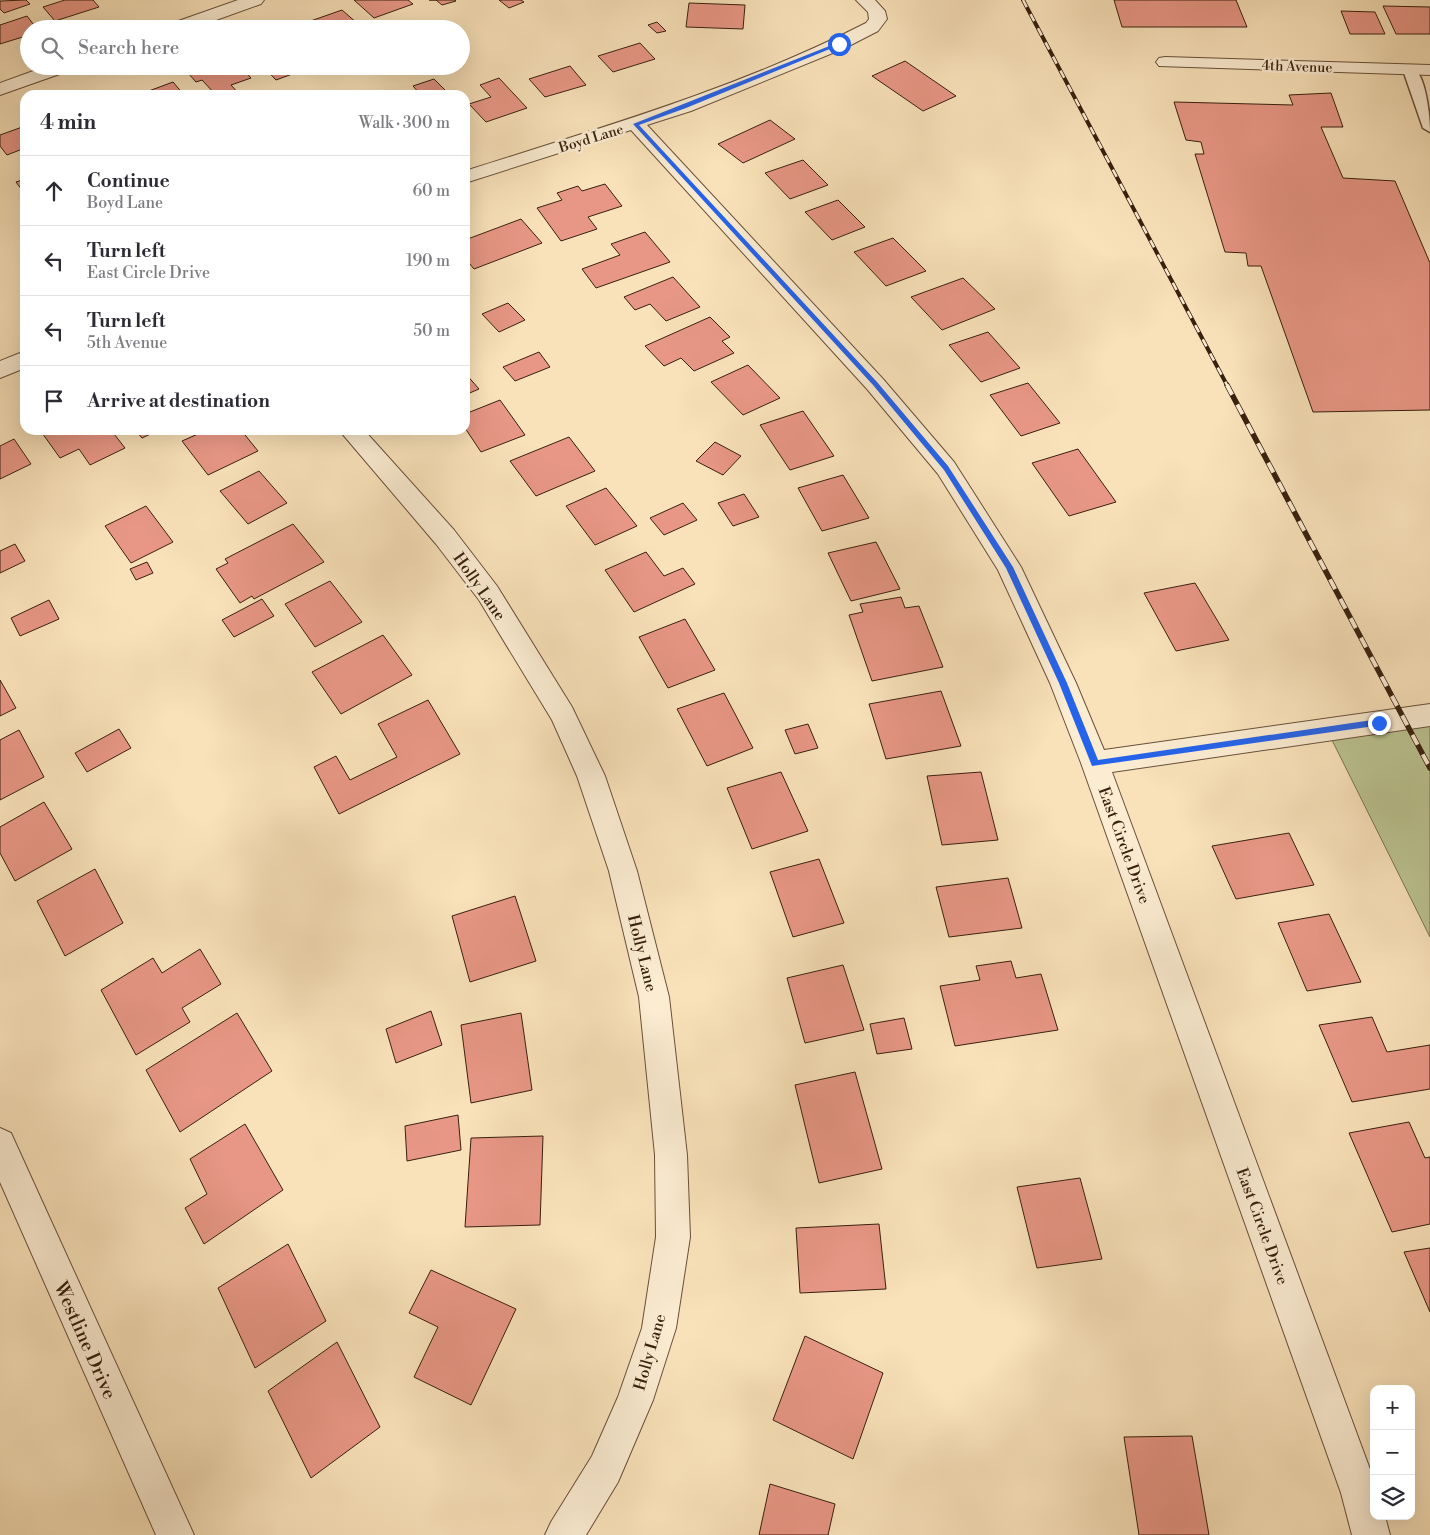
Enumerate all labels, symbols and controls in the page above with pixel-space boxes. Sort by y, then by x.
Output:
search box [20,20,470,75]
route start [828,33,851,56]
icon: search [38,34,66,62]
text: Search here [78,36,179,60]
street label: 4th Avenue [1261,57,1333,77]
text: 4 min [40,110,96,136]
text: Walk · 300 m [359,113,450,133]
street label: Boyd Lane [556,121,626,158]
text: Continue [87,169,170,193]
icon: ahead [40,177,68,205]
text: 60 m [412,181,450,201]
text: Boyd Lane [87,193,163,213]
text: Turn left [87,239,166,263]
icon: left [40,247,68,275]
text: 190 m [406,251,450,271]
text: East Circle Drive [87,263,210,283]
text: Turn left [87,309,166,333]
icon: left [40,317,68,345]
text: 50 m [413,321,450,341]
text: 5th Avenue [87,333,167,353]
icon: arrive [40,387,68,415]
text: Arrive at destination [87,389,270,413]
street label: Holly Lane [448,549,510,625]
route end [1368,712,1391,735]
street label: East Circle Drive [1094,784,1154,907]
street label: Holly Lane [623,913,661,994]
street label: East Circle Drive [1232,1165,1292,1288]
street label: Westline Drive [48,1277,122,1403]
street label: Holly Lane [629,1312,670,1393]
map controls [1370,1385,1415,1520]
button: + [1370,1385,1415,1430]
button: − [1370,1430,1415,1475]
button: layers [1370,1475,1415,1520]

